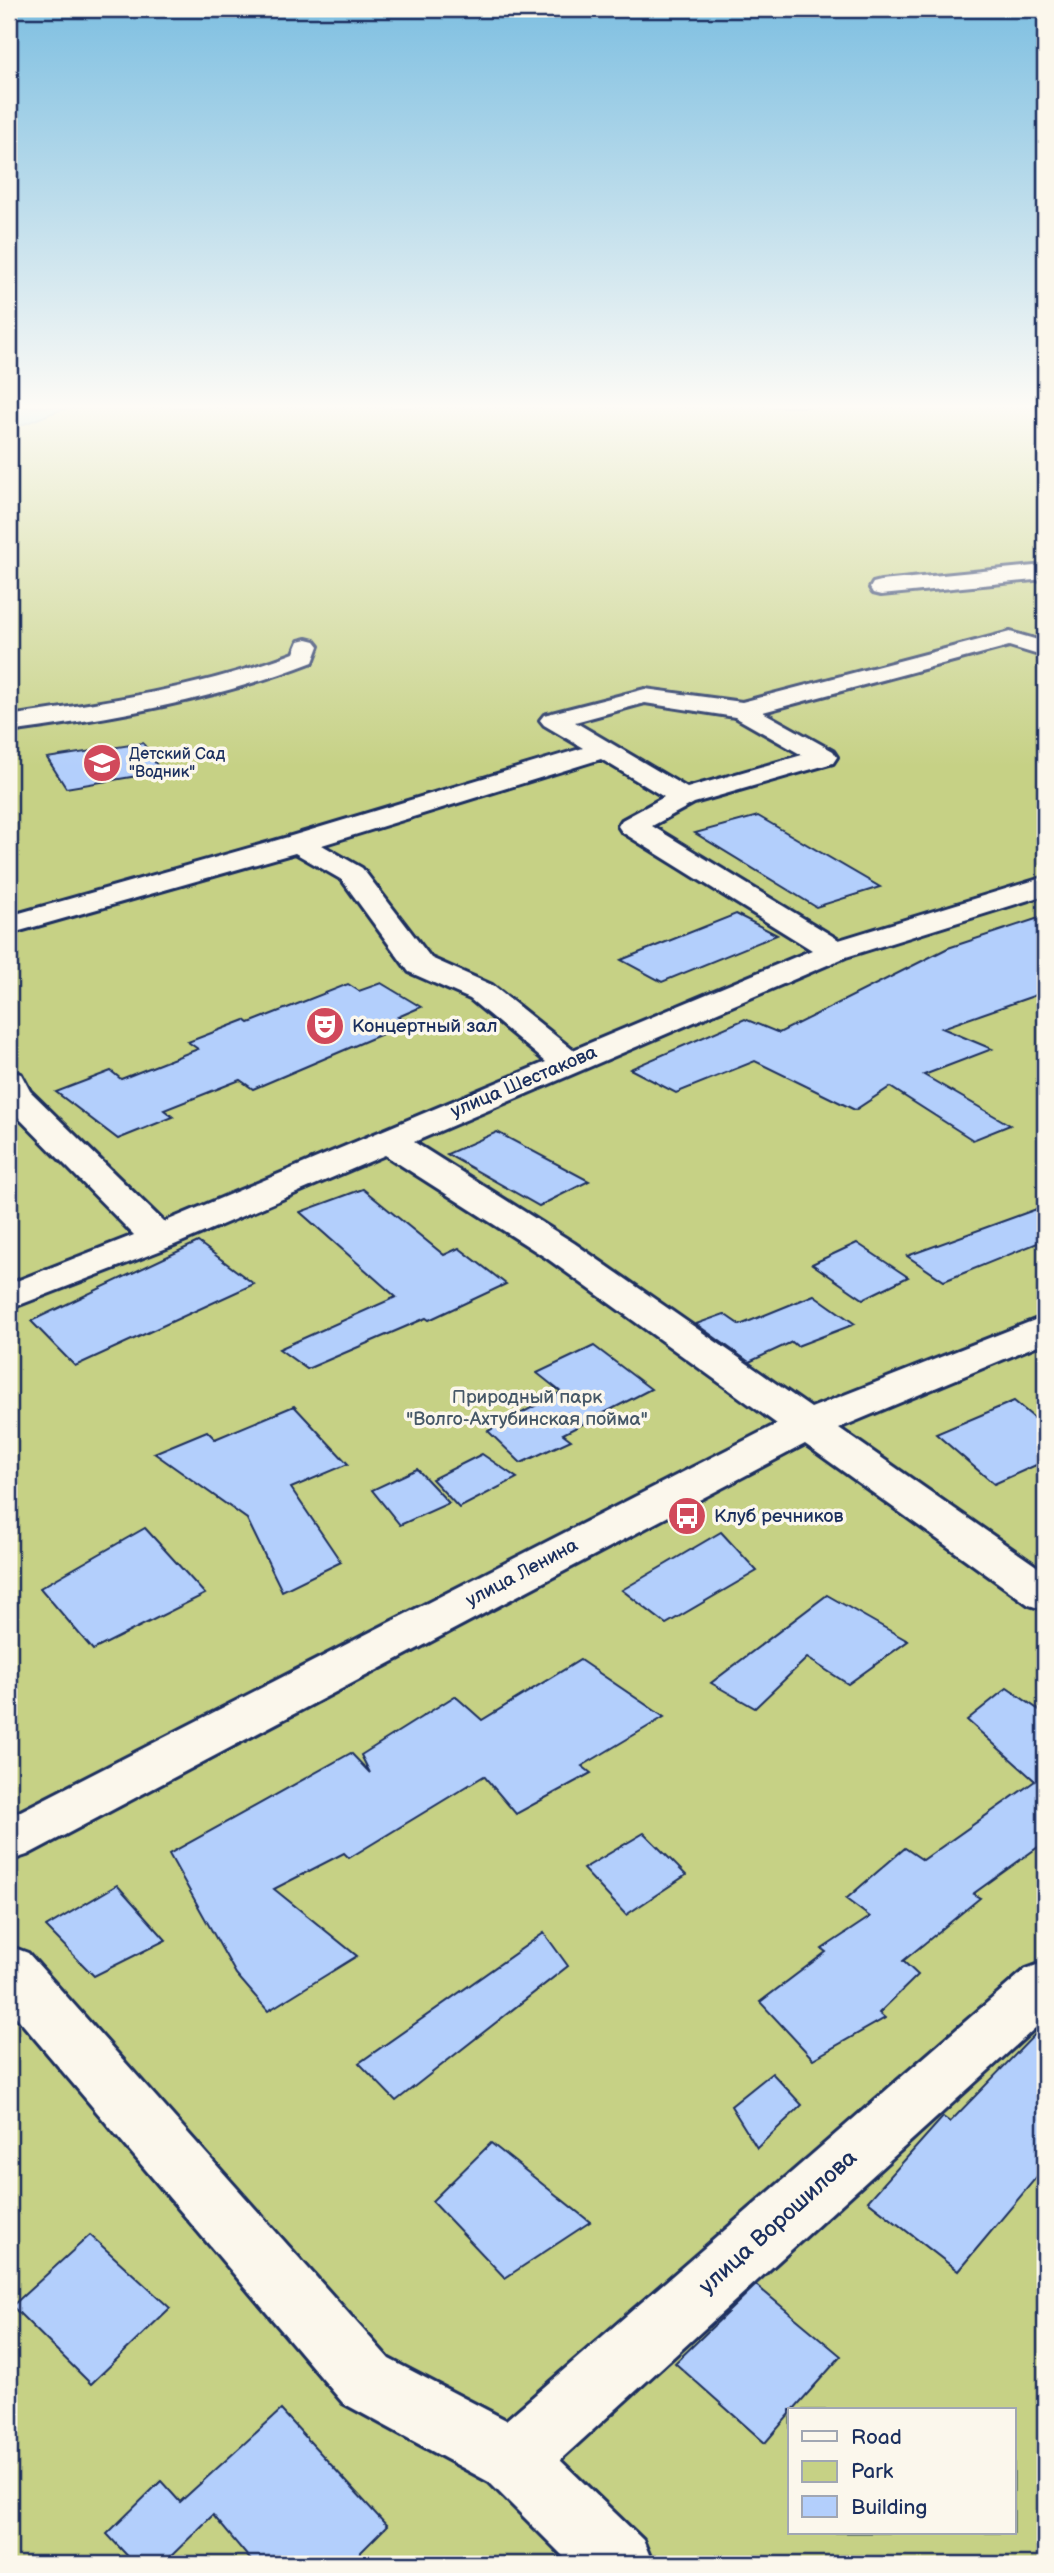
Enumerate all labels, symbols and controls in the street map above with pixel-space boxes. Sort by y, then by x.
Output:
school or university icon: Детский Сад "Водник" [81,742,123,784]
place label: Детский Сад "Водник" [129,745,225,782]
theatre icon: Концертный зал [304,1005,346,1047]
place label: Концертный зал [352,1015,497,1038]
street label: улица Шестакова [447,1041,601,1123]
park label: Природный парк "Волго-Ахтубинская пойма" [406,1386,648,1431]
bus stop icon: Клуб речников [666,1495,708,1537]
place label: Клуб речников [714,1505,844,1528]
street label: улица Ленина [462,1534,582,1612]
street label: улица Ворошилова [693,2144,863,2300]
legend [788,2408,1016,2534]
text: Road [851,2425,902,2450]
text: Park [851,2459,894,2484]
text: Building [851,2495,927,2520]

